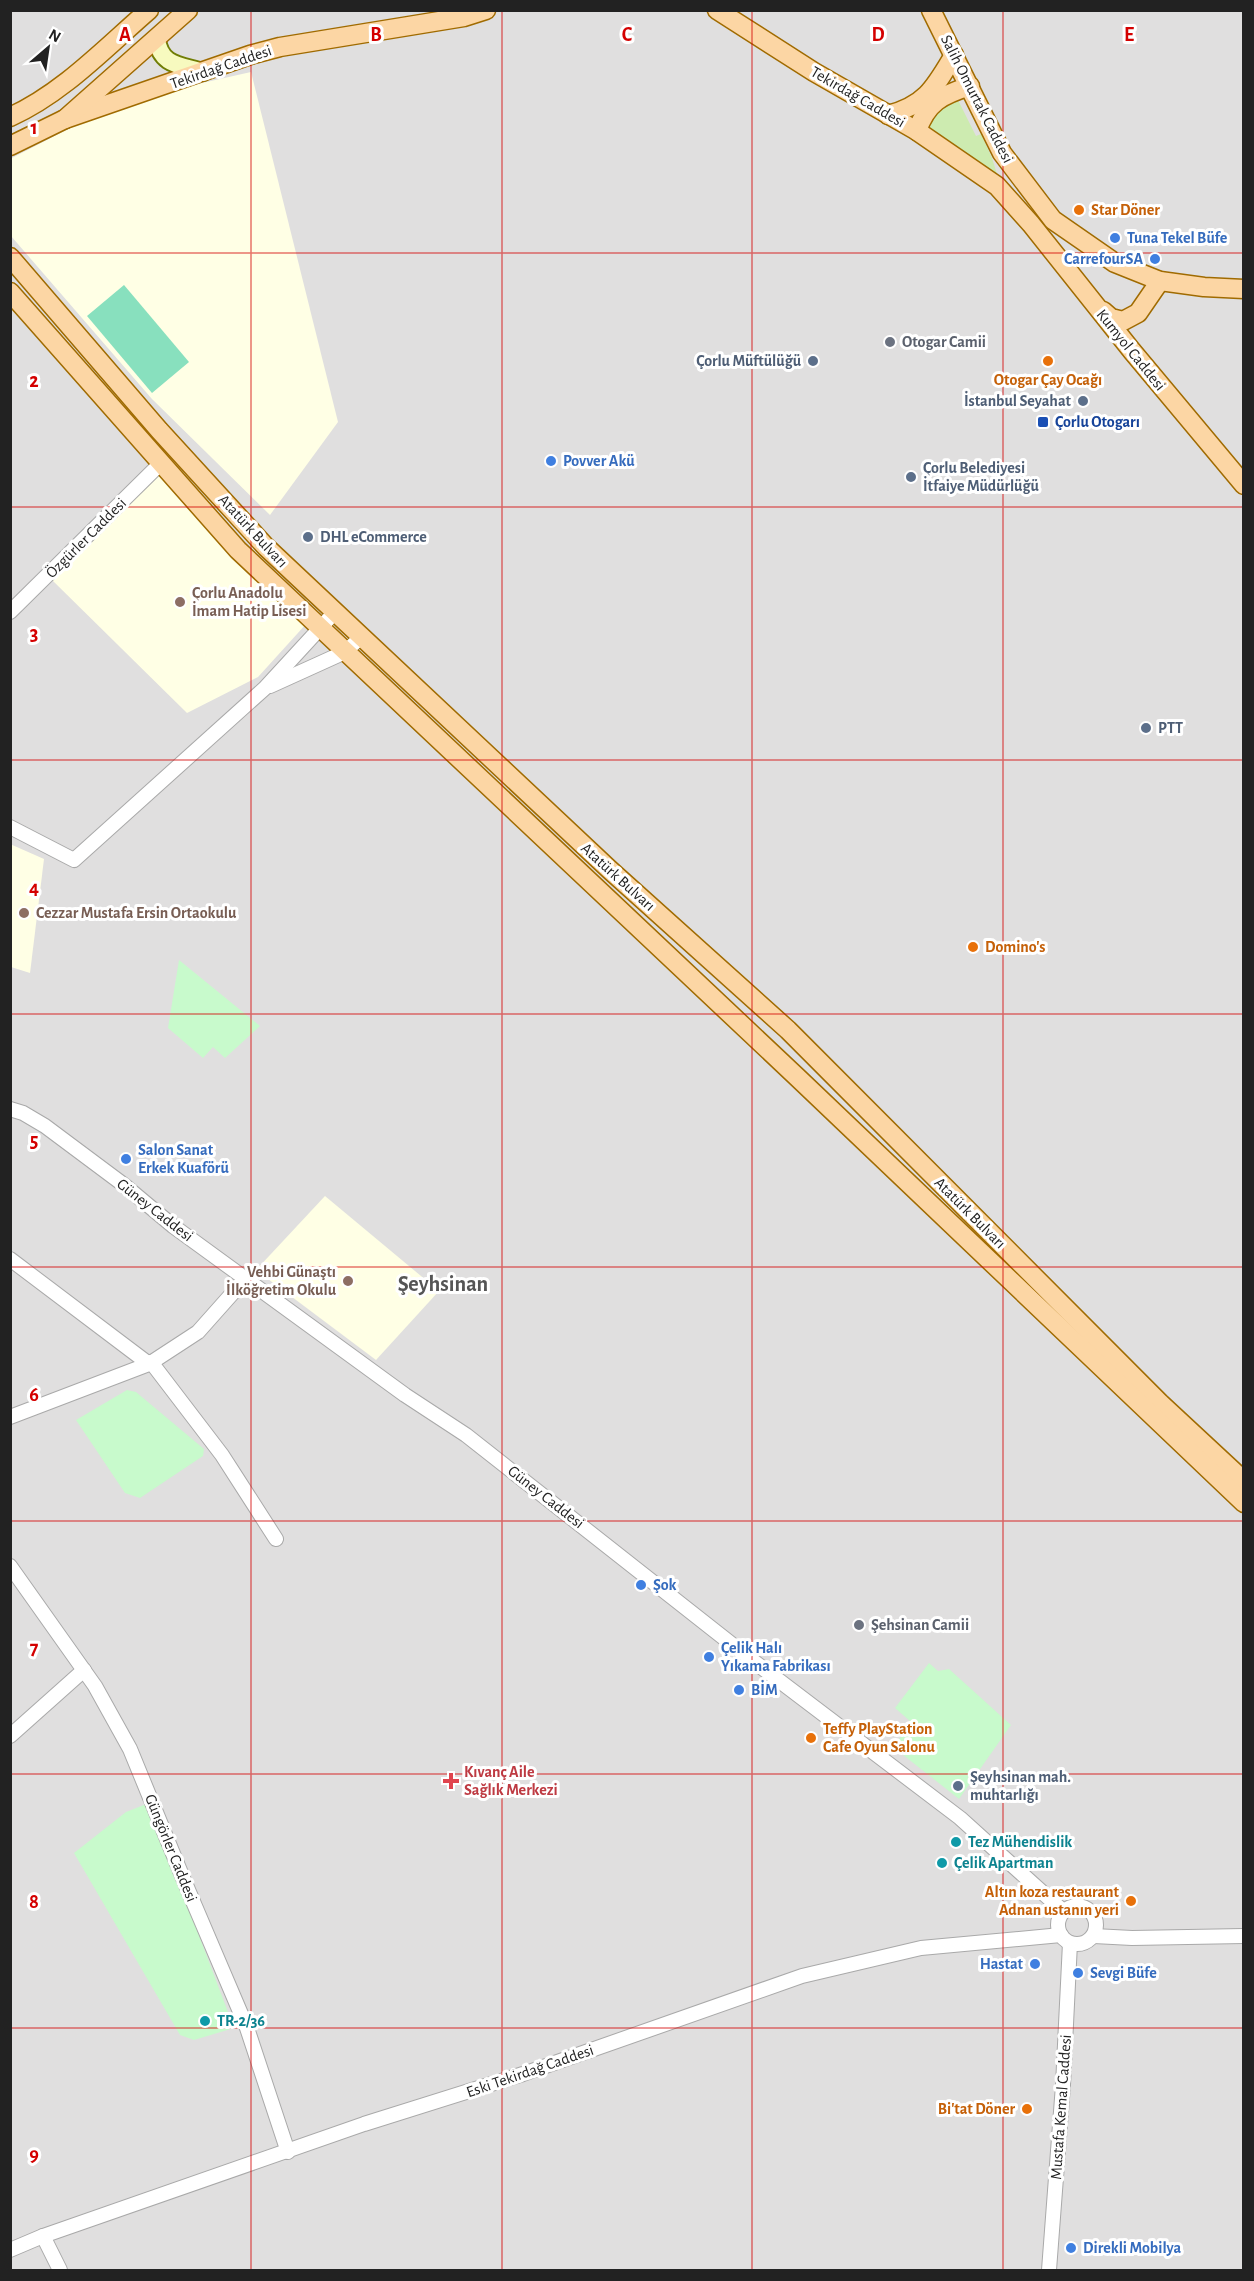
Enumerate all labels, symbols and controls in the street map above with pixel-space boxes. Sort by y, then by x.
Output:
north arrow [18,18,78,78]
text: A [119,25,131,45]
text: B [370,25,382,45]
text: C [622,25,633,45]
text: D [871,25,885,45]
text: E [1124,25,1134,45]
text: N [46,26,64,45]
street label: Salih Omurtak Caddesi [938,32,1016,166]
street label: Tekirdağ Caddesi [168,42,274,92]
street label: Tekirdağ Caddesi [808,64,908,130]
text: 1 [30,118,38,138]
place label: Star Döner [1091,202,1160,218]
marker: Star Döner [1072,203,1086,217]
place label: Tuna Tekel Büfe [1127,230,1228,246]
marker: Tuna Tekel Büfe [1108,231,1122,245]
place label: CarrefourSA [1064,251,1143,267]
marker: CarrefourSA [1148,252,1162,266]
street label: Kumyol Caddesi [1093,306,1169,394]
place label: Otogar Camii [902,334,986,350]
marker: Otogar Camii [883,335,897,349]
place label: Çorlu Müftülüğü [696,353,802,369]
marker: Çorlu Müftülüğü [806,354,820,368]
marker: Otogar Çay Ocağı [1041,354,1055,368]
text: 2 [29,371,39,391]
place label: Otogar Çay Ocağı [994,372,1102,389]
place label: İstanbul Seyahat [964,391,1072,410]
marker: İstanbul Seyahat [1076,394,1090,408]
place label: Çorlu Otogarı [1055,414,1140,430]
marker: Çorlu Otogarı [1036,415,1050,429]
place label: Povver Akü [563,453,635,469]
marker: Povver Akü [544,454,558,468]
place label: Çorlu Belediyesi İtfaiye Müdürlüğü [923,460,1039,495]
marker: Çorlu Belediyesi İtfaiye Müdürlüğü [904,470,918,484]
street label: Atatürk Bulvarı [215,491,291,571]
street label: Özgürler Caddesi [41,493,129,581]
place label: DHL eCommerce [320,529,427,545]
marker: DHL eCommerce [301,530,315,544]
place label: Çorlu Anadolu İmam Hatip Lisesi [192,585,306,619]
marker: Çorlu Anadolu İmam Hatip Lisesi [173,595,187,609]
text: 3 [30,624,38,644]
place label: PTT [1158,720,1183,736]
marker: PTT [1139,721,1153,735]
street label: Atatürk Bulvarı [578,840,658,914]
text: 4 [29,878,39,898]
place label: Cezzar Mustafa Ersin Ortaokulu [36,905,237,921]
marker: Cezzar Mustafa Ersin Ortaokulu [17,906,31,920]
place label: Domino's [985,939,1045,955]
marker: Domino's [966,940,980,954]
text: 5 [30,1131,38,1151]
place label: Salon Sanat Erkek Kuaförü [138,1142,229,1176]
marker: Salon Sanat Erkek Kuaförü [119,1152,133,1166]
street label: Atatürk Bulvarı [931,1174,1009,1252]
street label: Güney Caddesi [113,1175,196,1245]
place label: Vehbi Günaştı İlköğretim Okulu [226,1264,337,1298]
district label: Şeyhsinan [398,1273,488,1296]
marker: Vehbi Günaştı İlköğretim Okulu [341,1274,355,1288]
text: 6 [29,1385,39,1405]
street label: Güney Caddesi [504,1462,587,1532]
place label: Şok [653,1577,677,1593]
marker: Şok [634,1578,648,1592]
place label: Şehsinan Camii [871,1617,969,1633]
marker: Şehsinan Camii [852,1618,866,1632]
text: 7 [30,1638,39,1658]
place label: Çelik Halı Yıkama Fabrikası [721,1640,831,1674]
marker: Çelik Halı Yıkama Fabrikası [702,1650,716,1664]
place label: BİM [751,1680,778,1698]
marker: BİM [732,1683,746,1697]
place label: Teffy PlayStation Cafe Oyun Salonu [823,1721,935,1756]
marker: Teffy PlayStation Cafe Oyun Salonu [804,1731,818,1745]
place label: Kıvanç Aile Sağlık Merkezi [464,1764,558,1798]
place label: Şeyhsinan mah. muhtarlığı [970,1769,1071,1803]
marker: Kıvanç Aile Sağlık Merkezi [442,1772,460,1790]
marker: Şeyhsinan mah. muhtarlığı [951,1779,965,1793]
street label: Güngörler Caddesi [142,1792,200,1904]
place label: Tez Mühendislik [968,1834,1072,1850]
marker: Tez Mühendislik [949,1835,963,1849]
place label: Çelik Apartman [954,1855,1053,1871]
marker: Çelik Apartman [935,1856,949,1870]
place label: Altın koza restaurant Adnan ustanın yeri [985,1884,1120,1919]
text: 8 [29,1892,39,1912]
marker: Altın koza restaurant Adnan ustanın yeri [1124,1894,1138,1908]
place label: Hastat [980,1956,1024,1972]
marker: Hastat [1028,1957,1042,1971]
place label: Sevgi Büfe [1090,1965,1157,1981]
marker: Sevgi Büfe [1071,1966,1085,1980]
place label: TR-2/36 [217,2013,265,2029]
marker: TR-2/36 [198,2014,212,2028]
street label: Mustafa Kemal Caddesi [1048,2034,1074,2180]
street label: Eski Tekirdağ Caddesi [464,2042,596,2100]
place label: Bi'tat Döner [938,2101,1015,2117]
marker: Bi'tat Döner [1020,2102,1034,2116]
text: 9 [29,2145,39,2165]
place label: Direkli Mobilya [1083,2240,1182,2257]
marker: Direkli Mobilya [1064,2241,1078,2255]

